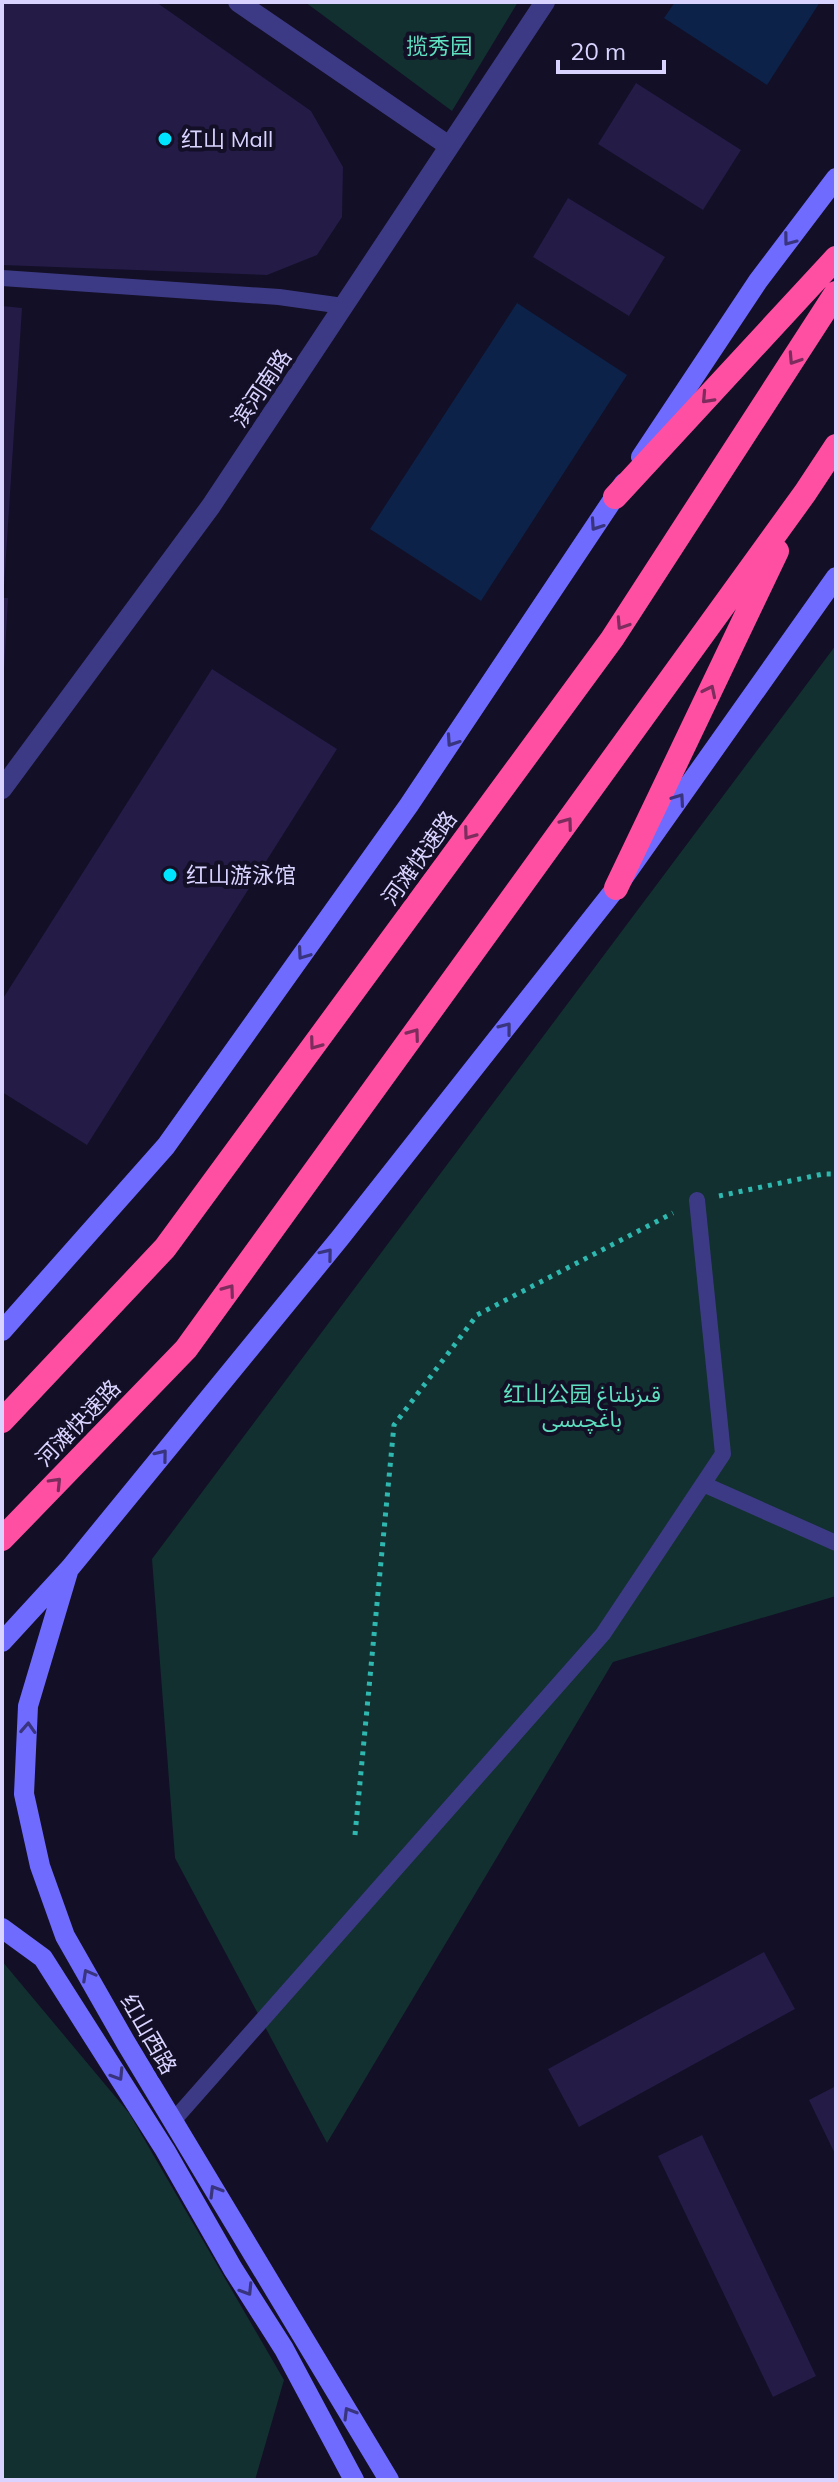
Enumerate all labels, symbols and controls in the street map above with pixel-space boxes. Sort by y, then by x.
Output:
scale bar [558,24,664,74]
park label: 揽秀园 [406,32,472,60]
text: 20 m [570,36,626,66]
place label: 红山 Mall [181,125,273,153]
marker: 红山 Mall [156,130,174,148]
one-way arrow [784,232,799,246]
street label: 滨河南路 [225,344,297,432]
one-way arrow [788,350,803,364]
one-way arrow [702,388,716,403]
one-way arrow [591,516,606,531]
one-way arrow [616,615,631,630]
one-way arrow [700,685,716,700]
one-way arrow [446,733,461,747]
one-way arrow [670,793,684,807]
street label: 河滩快速路 [375,805,463,911]
one-way arrow [557,817,572,832]
one-way arrow [464,825,479,840]
place label: 红山游泳馆 [186,861,296,889]
marker: 红山游泳馆 [161,866,179,884]
one-way arrow [298,946,313,960]
one-way arrow [496,1022,510,1037]
one-way arrow [405,1028,419,1042]
one-way arrow [310,1035,325,1049]
one-way arrow [317,1249,332,1263]
one-way arrow [219,1284,234,1298]
street label: 河滩快速路 [30,1374,126,1472]
park label: 红山公园 قىزىلتاغ باغچىسى [503,1380,661,1434]
one-way arrow [152,1450,167,1464]
one-way arrow [47,1478,62,1492]
one-way arrow [19,1721,36,1734]
one-way arrow [82,1970,98,1984]
street label: 红山西路 [115,1989,183,2079]
one-way arrow [108,2066,123,2081]
one-way arrow [209,2185,225,2200]
one-way arrow [237,2281,252,2296]
one-way arrow [343,2407,359,2422]

